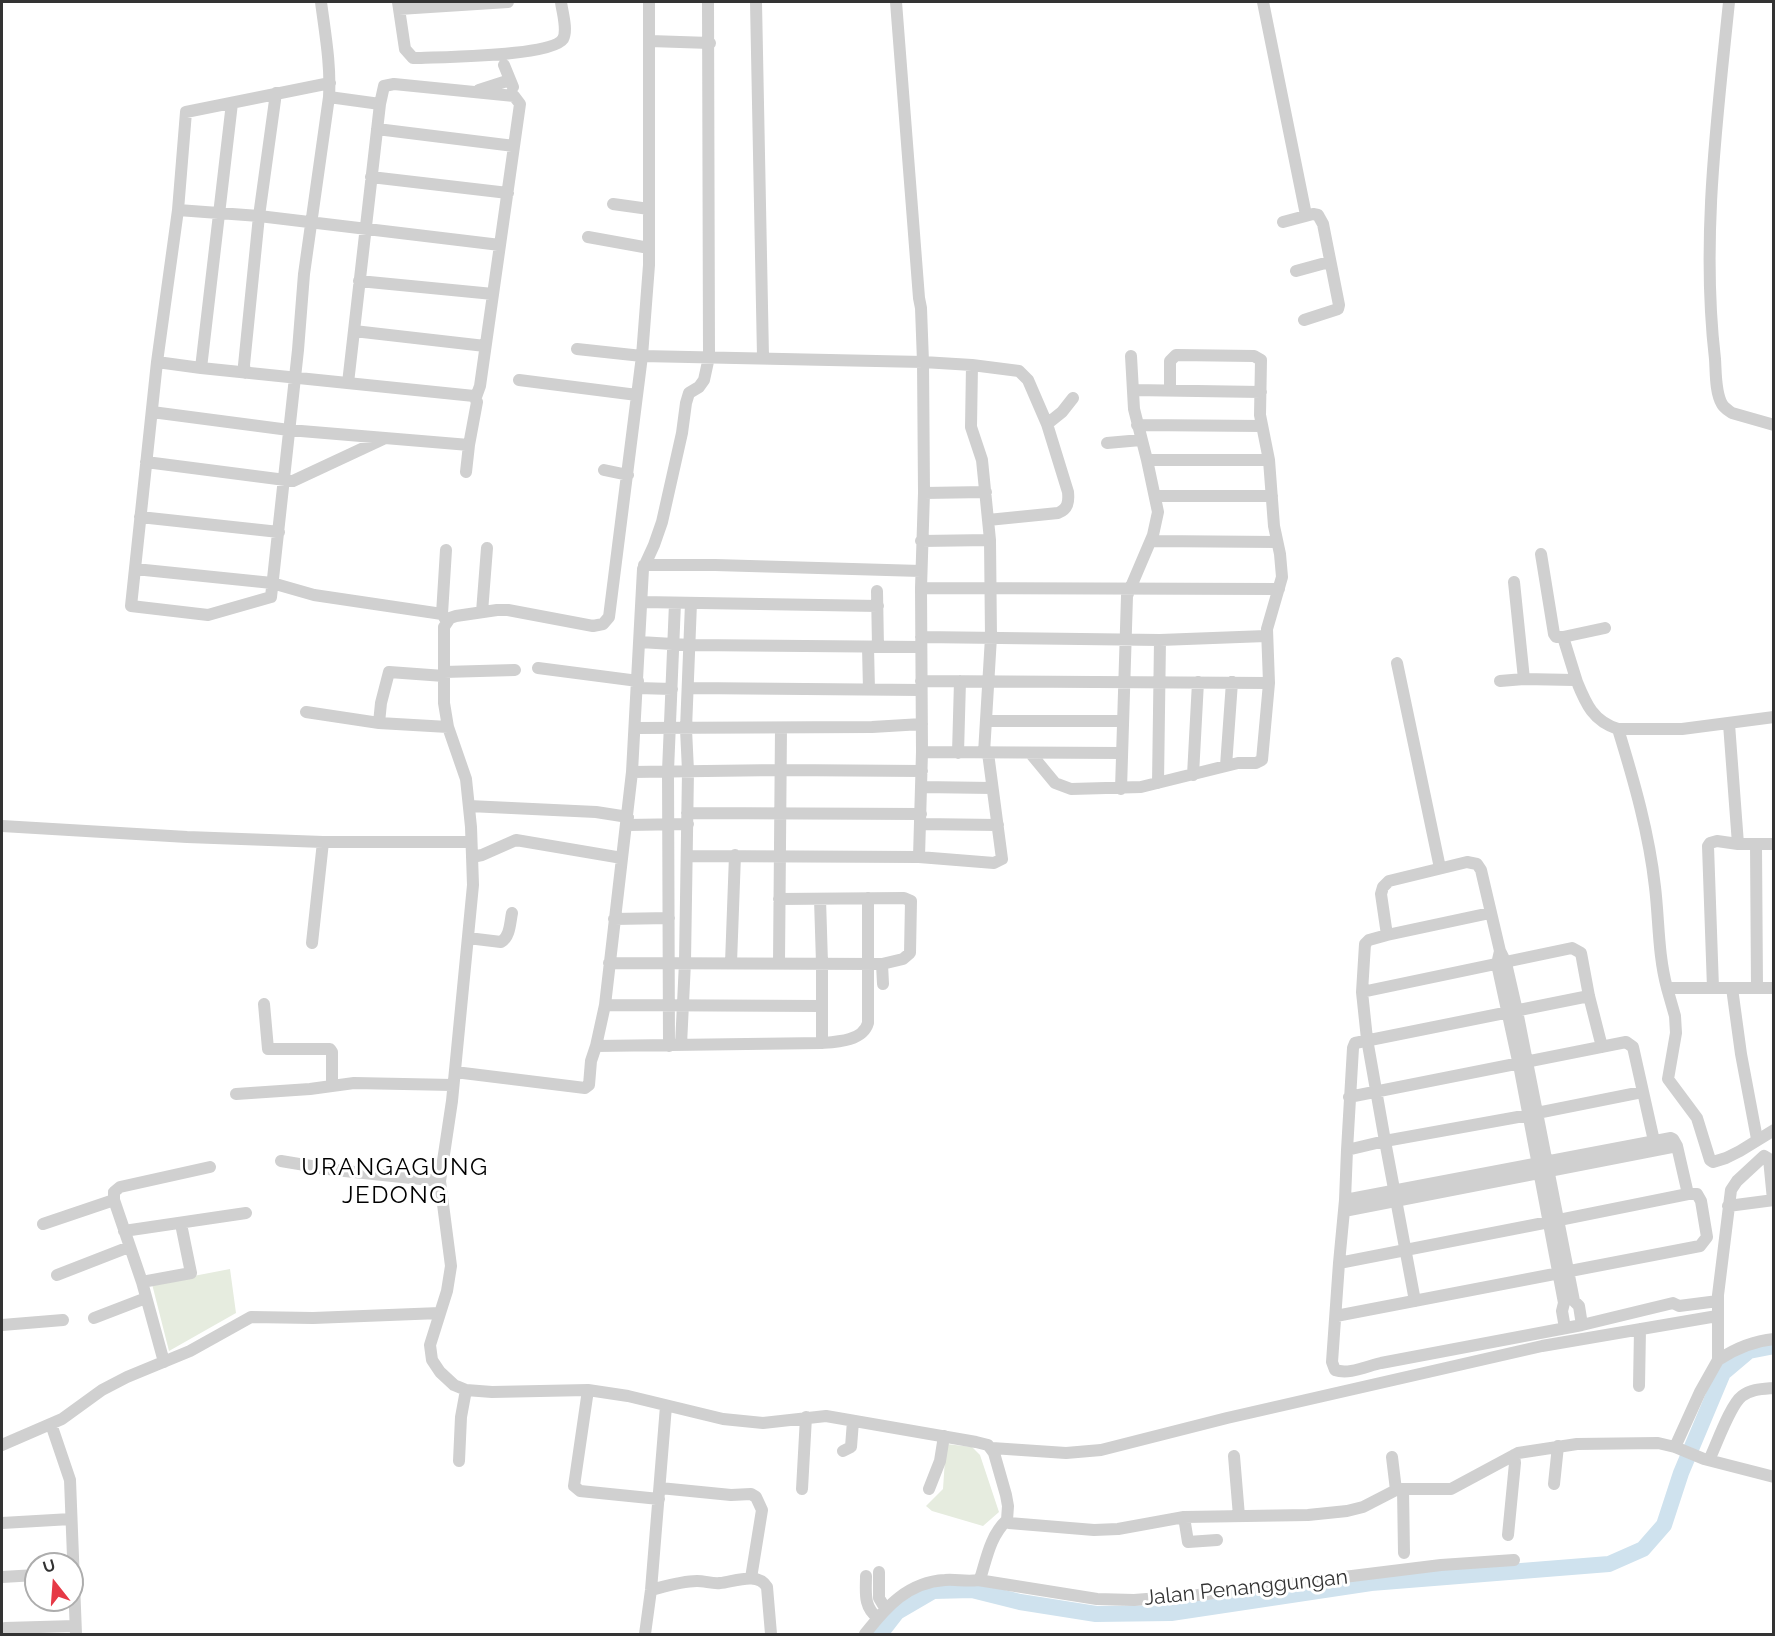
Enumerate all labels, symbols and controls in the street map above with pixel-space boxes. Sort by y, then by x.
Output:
district label: URANGAGUNG JEDONG [301,1154,489,1210]
north arrow [24,1552,84,1612]
text: U [41,1555,58,1577]
street label: Jalan Penanggungan [1143,1565,1349,1611]

